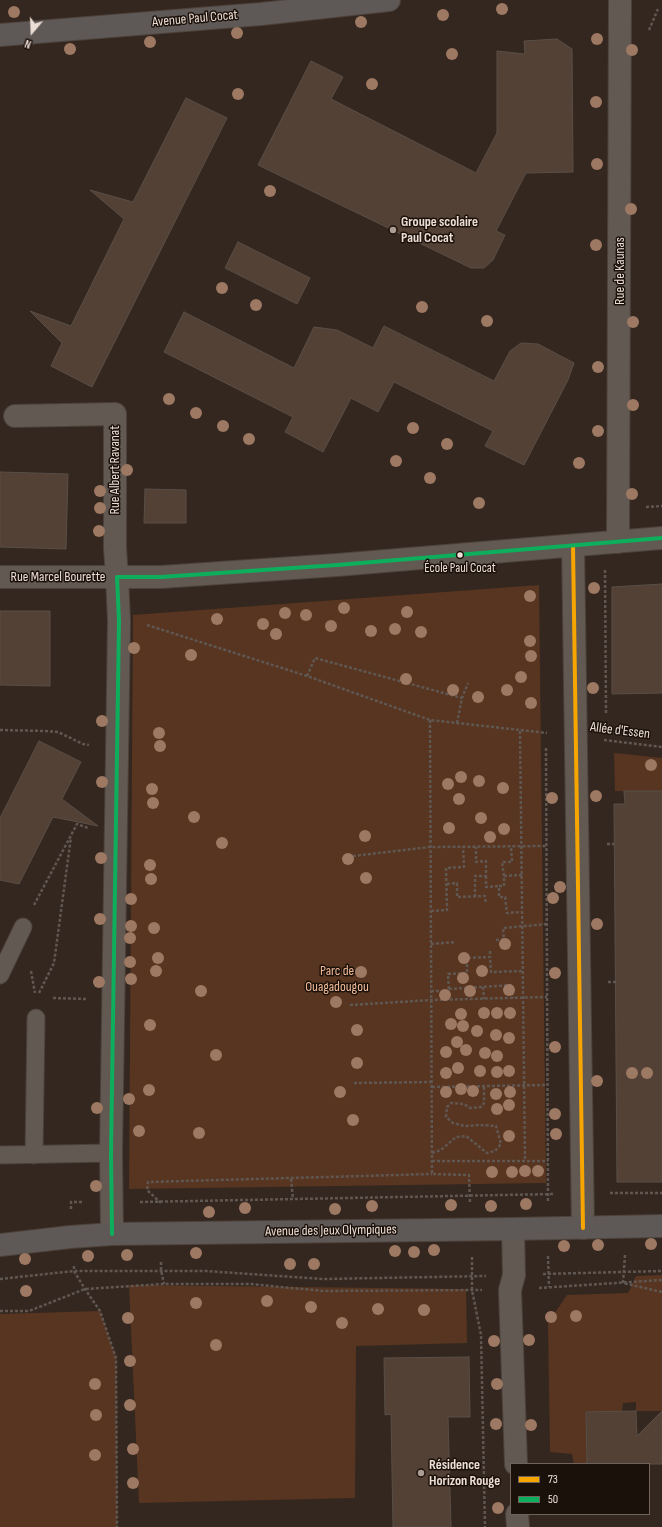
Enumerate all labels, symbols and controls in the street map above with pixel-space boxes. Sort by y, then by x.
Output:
street label: Avenue Paul Cocat [152,7,238,31]
north arrow [12,12,52,52]
text: N [23,37,33,51]
place label: Groupe scolaire Paul Cocat [401,214,478,246]
marker: Groupe scolaire Paul Cocat [388,225,398,235]
street label: Rue de Kaunas [612,237,628,305]
street label: Rue Albert Ravanat [107,426,123,514]
marker: École Paul Cocat [455,550,465,560]
place label: École Paul Cocat [424,561,496,577]
street label: Rue Marcel Bourette [11,569,105,585]
street label: Allée d'Essen [589,719,651,743]
park label: Parc de Ouagadougou [305,963,369,996]
street label: Avenue des Jeux Olympiques [265,1221,397,1241]
place label: Résidence Horizon Rouge [429,1457,500,1490]
legend [510,1463,650,1515]
marker: Résidence Horizon Rouge [416,1468,426,1478]
text: 73 [548,1472,558,1487]
text: 50 [548,1492,558,1507]

